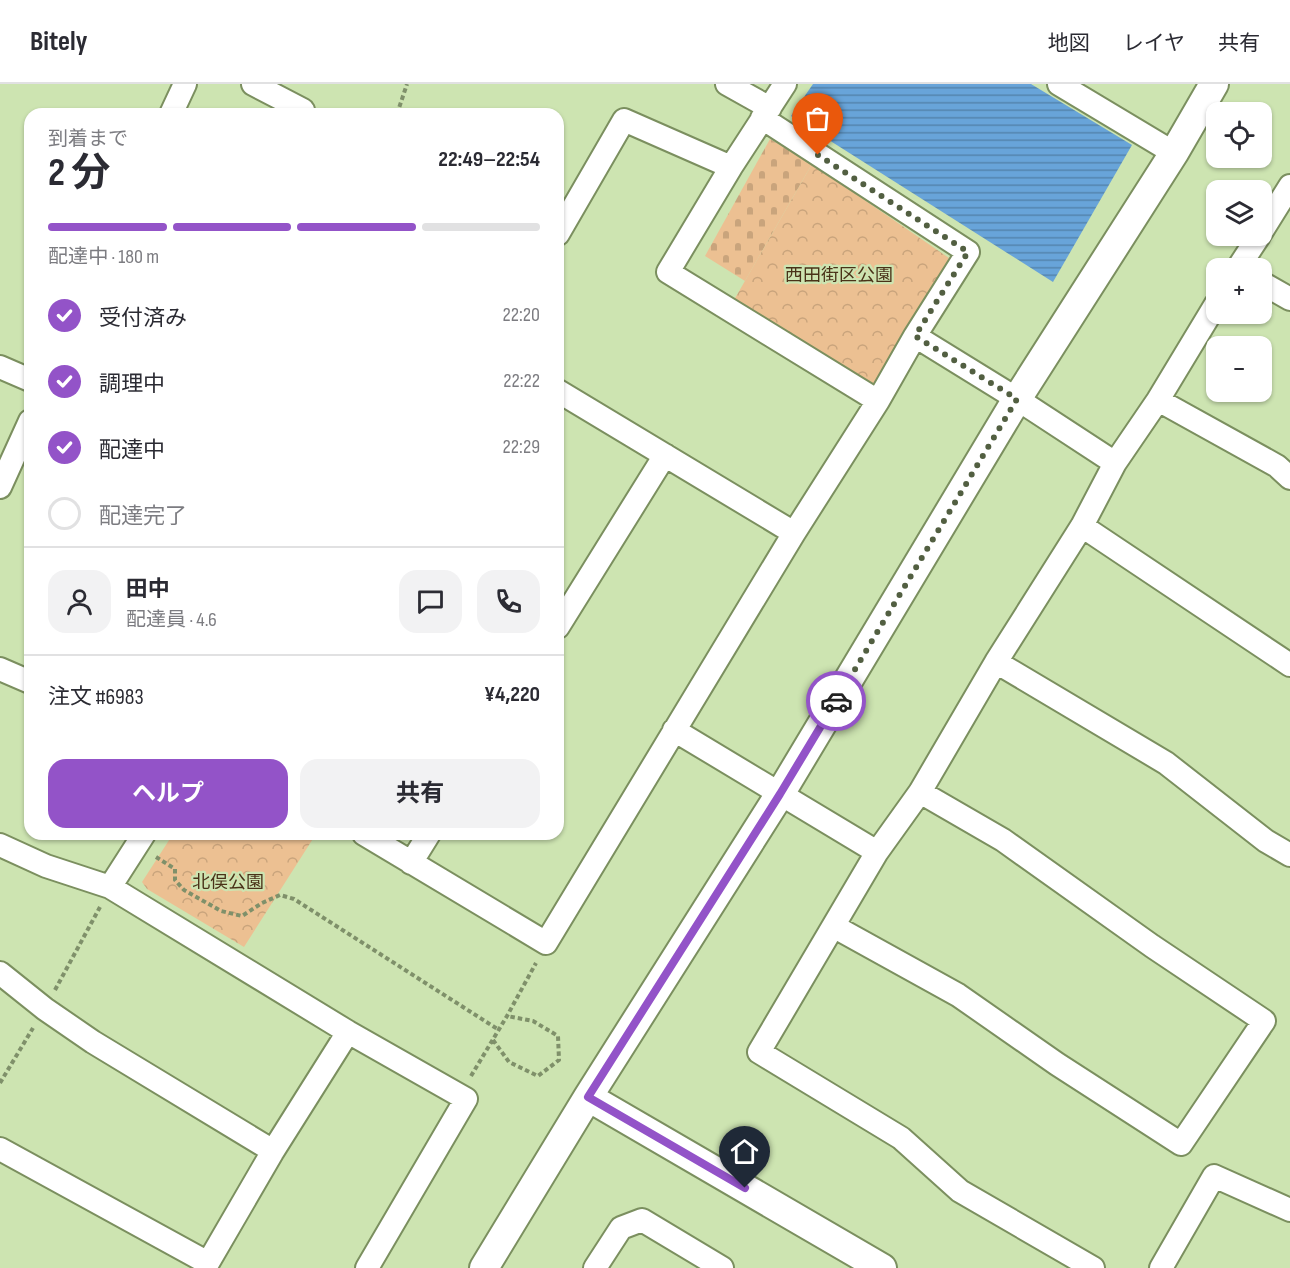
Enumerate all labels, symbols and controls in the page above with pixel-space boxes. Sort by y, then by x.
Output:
text: Bitely [30,25,87,58]
text: 地図 [1048,31,1090,56]
text: レイヤ [1123,31,1185,56]
text: 共有 [1218,31,1260,56]
pin [792,93,843,155]
icon: bag [801,102,834,135]
map controls [1206,102,1272,402]
button: locate [1206,102,1272,168]
text: 到着まで [48,127,128,151]
text: 22:49–22:54 [438,146,540,173]
text: 2 分 [48,150,110,197]
button: layers [1206,180,1272,246]
text: 配達中 · 180 m [48,245,159,269]
button: + [1206,258,1272,324]
park label: 西田街区公園 [785,265,893,286]
icon: check [48,299,81,332]
text: 22:20 [503,303,540,327]
text: 受付済み [99,305,187,332]
button: − [1206,336,1272,402]
icon: check [48,365,81,398]
text: 22:22 [503,369,540,393]
text: 調理中 [99,371,165,398]
icon: check [48,431,81,464]
text: 22:29 [503,435,540,459]
text: 配達中 [99,437,165,464]
text: 配達完了 [99,503,187,530]
button: person [48,570,111,633]
button: chat [399,570,462,633]
button: phone [477,570,540,633]
text: 田中 [126,576,170,603]
text: 配達員 · 4.6 [126,608,217,632]
courier [806,671,866,731]
text: ¥4,220 [484,681,540,708]
text: 注文 #6983 [48,684,144,711]
icon: car [820,685,853,718]
button: ヘルプ [48,759,288,828]
button: 共有 [300,759,540,828]
park label: 北俣公園 [192,872,264,893]
pin [719,1126,770,1188]
icon: home [728,1135,761,1168]

